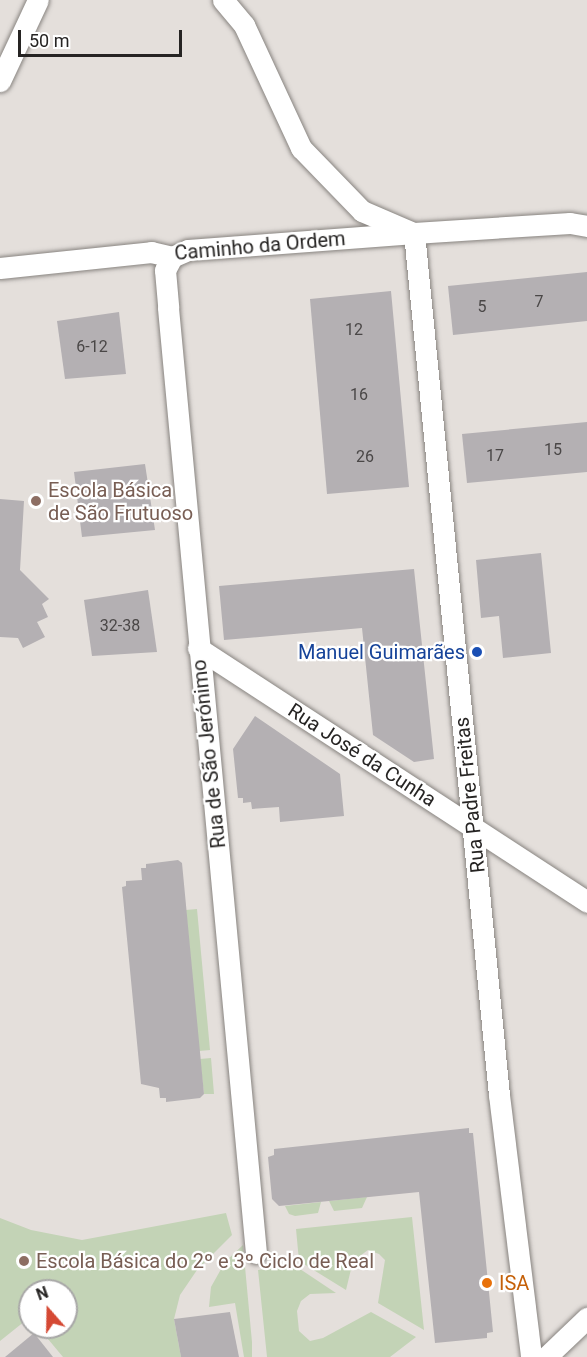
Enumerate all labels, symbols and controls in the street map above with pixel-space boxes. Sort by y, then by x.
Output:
scale bar [21,18,184,56]
text: 50 m [29,30,69,51]
street label: Caminho da Ordem [173,227,347,265]
house number: 7 [535,292,543,312]
house number: 5 [478,297,486,317]
house number: 12 [345,320,363,340]
house number: 6-12 [76,337,108,357]
house number: 16 [350,385,368,405]
house number: 15 [544,440,562,460]
house number: 17 [486,446,504,466]
house number: 26 [356,447,374,467]
place label: Escola Básica de São Frutuoso [48,478,193,525]
marker: Escola Básica de São Frutuoso [29,494,43,508]
house number: 32-38 [100,616,140,636]
place label: Manuel Guimarães [298,640,465,664]
marker: Manuel Guimarães [470,645,484,659]
street label: Rua de São Jerónimo [187,658,231,850]
street label: Rua José da Cunha [283,698,441,812]
street label: Rua Padre Freitas [450,716,490,874]
place label: Escola Básica do 2º e 3º Ciclo de Real [36,1249,374,1273]
marker: Escola Básica do 2º e 3º Ciclo de Real [17,1254,31,1268]
place label: ISA [499,1271,529,1295]
marker: ISA [480,1276,494,1290]
north arrow [18,1279,78,1339]
text: N [34,1283,51,1304]

